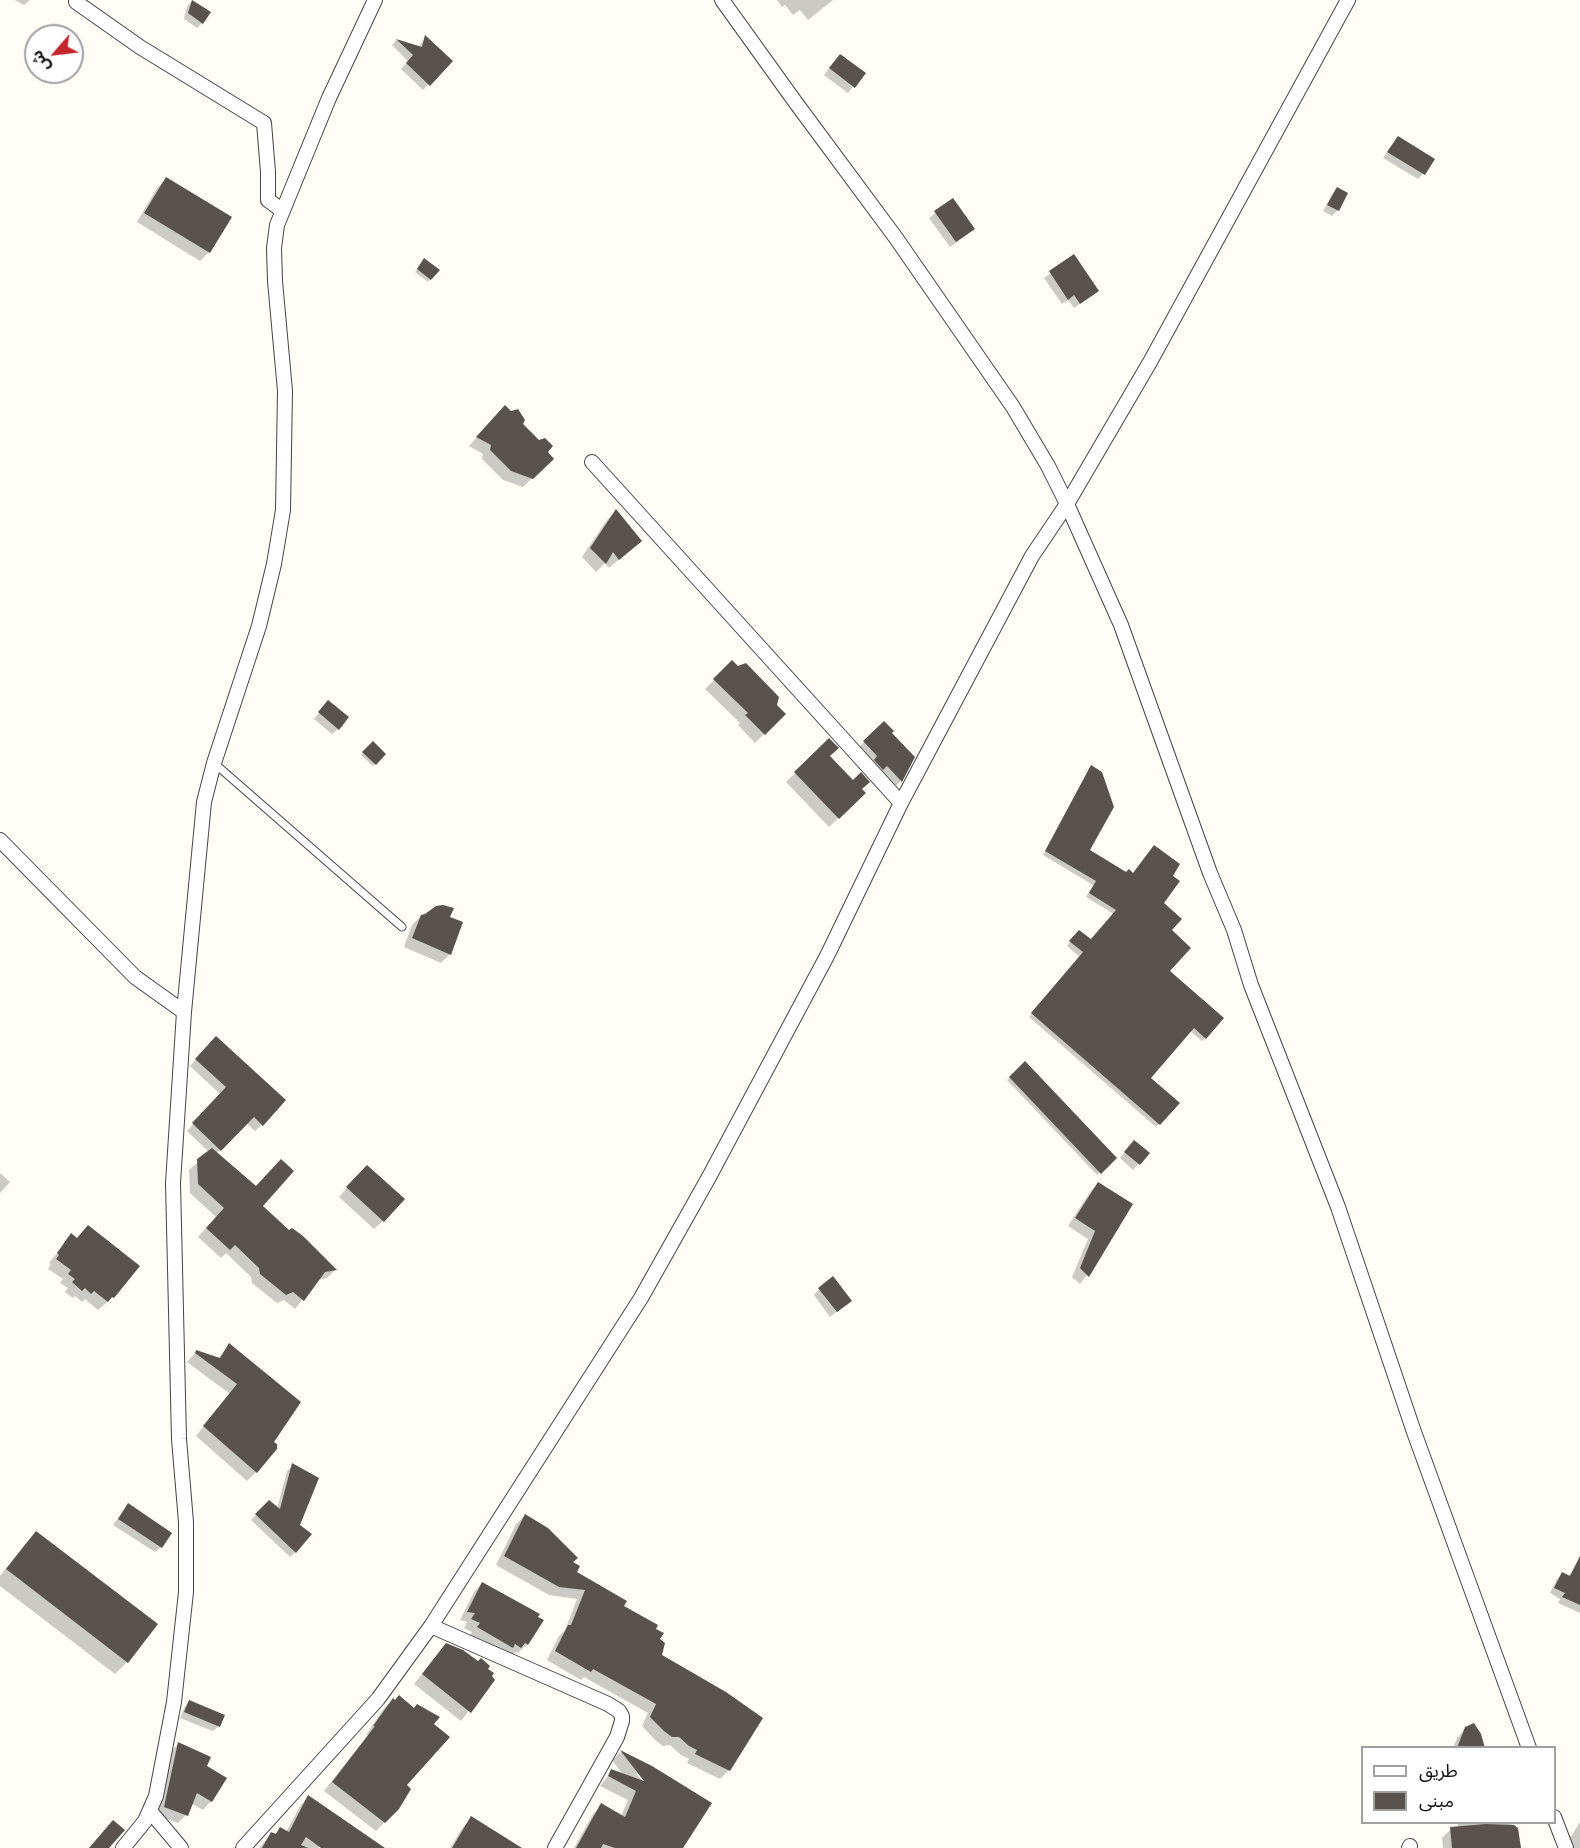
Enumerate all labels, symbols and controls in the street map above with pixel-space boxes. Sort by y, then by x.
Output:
north arrow [24,24,84,84]
text: ش [25,47,55,76]
legend [1361,1746,1556,1824]
text: طريق [1419,1758,1458,1783]
text: مبنى [1419,1788,1454,1813]

